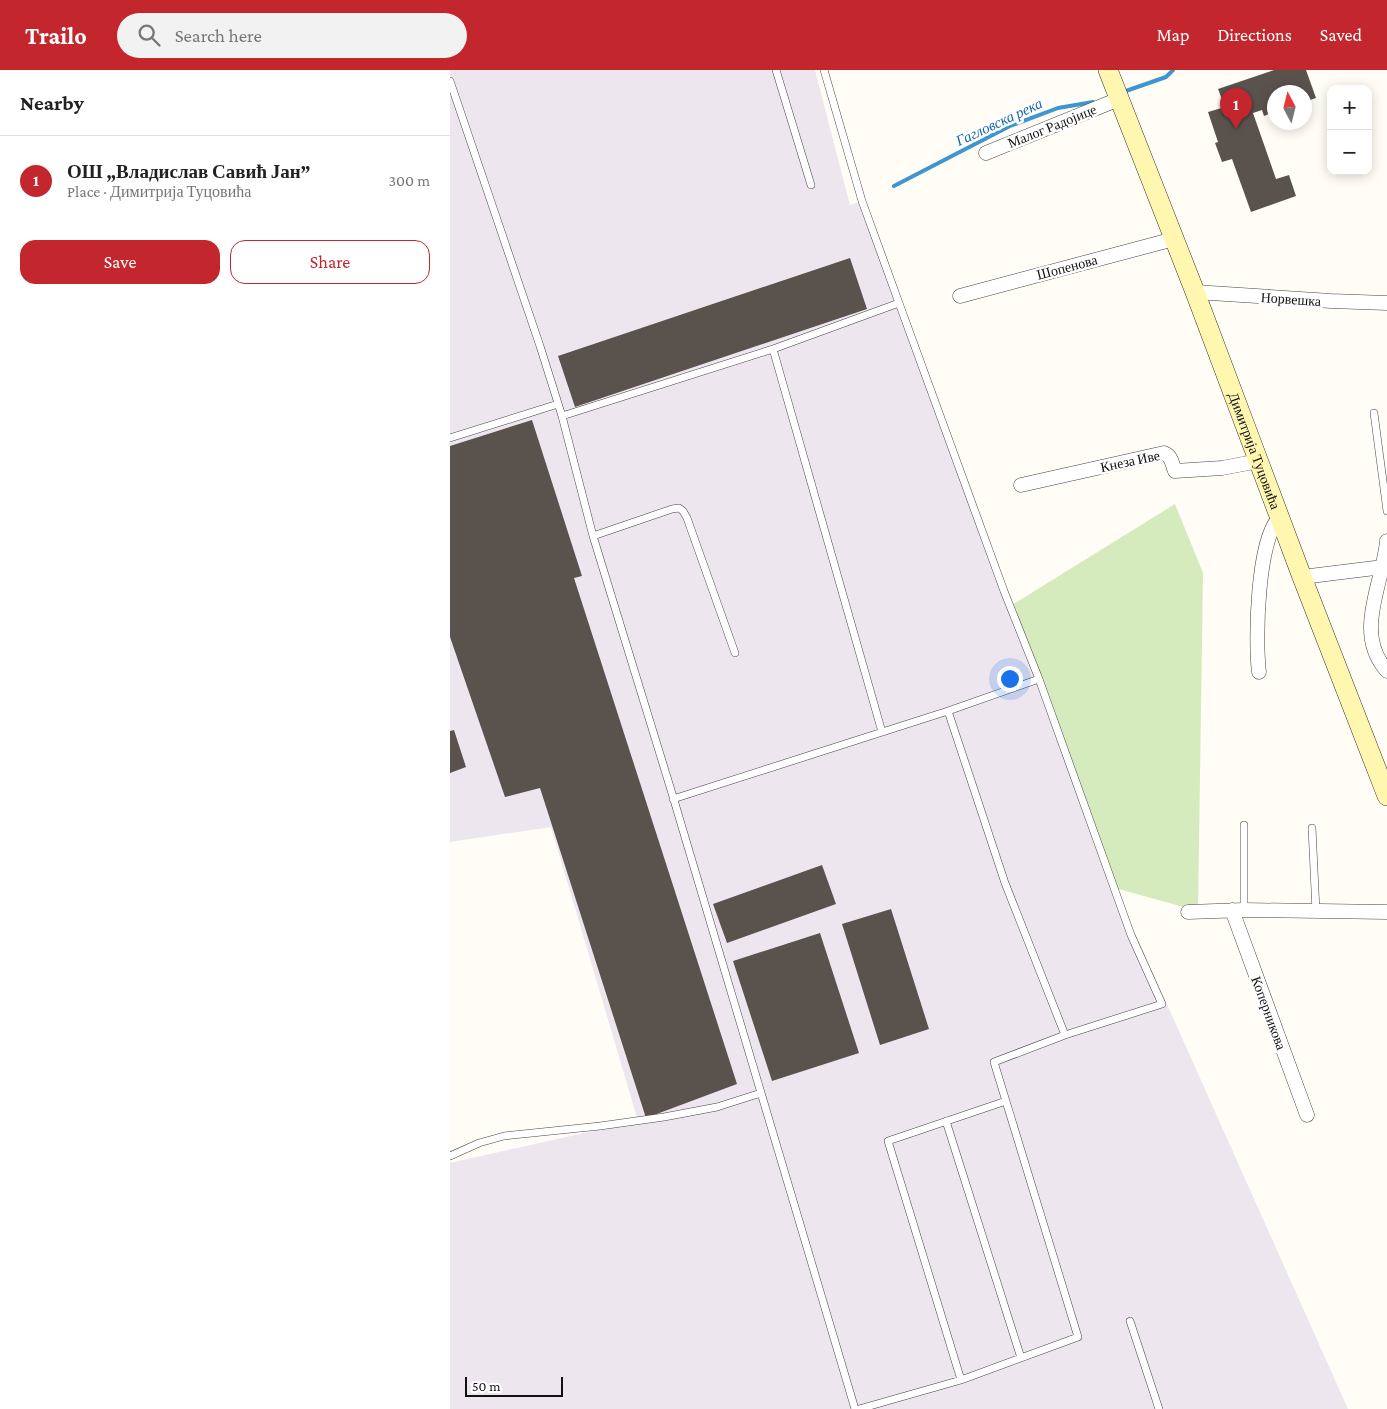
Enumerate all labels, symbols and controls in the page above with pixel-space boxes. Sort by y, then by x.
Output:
search box [117,13,467,58]
icon: search [135,21,163,49]
text: Trailo [25,22,87,49]
text: Search here [175,25,262,46]
text: Map [1157,25,1189,45]
text: Directions [1217,25,1292,45]
text: Saved [1320,25,1362,45]
north arrow [1267,85,1312,130]
map controls [1327,85,1372,175]
button: + [1327,85,1372,130]
pin: 1 [1220,88,1252,129]
text: Nearby [20,91,84,115]
water label: Гагловска река [952,95,1045,149]
street label: Малог Радојице [1005,101,1099,151]
button: − [1327,130,1372,175]
text: ОШ „Владислав Савић Јан” [67,161,310,182]
text: 1 [33,172,39,189]
text: 300 m [388,172,430,189]
text: Place · Димитрија Туцовића [67,183,251,200]
button: Save [20,240,220,284]
button: Share [230,240,430,284]
street label: Шопенова [1035,251,1100,283]
street label: Норвешка [1260,289,1322,309]
street label: Димитрија Туцовића [1225,390,1284,512]
street label: Кнеза Иве [1099,447,1161,475]
your location [997,666,1023,692]
street label: Коперникова [1248,974,1290,1053]
scale bar [465,1374,562,1397]
text: 50 m [472,1378,500,1394]

